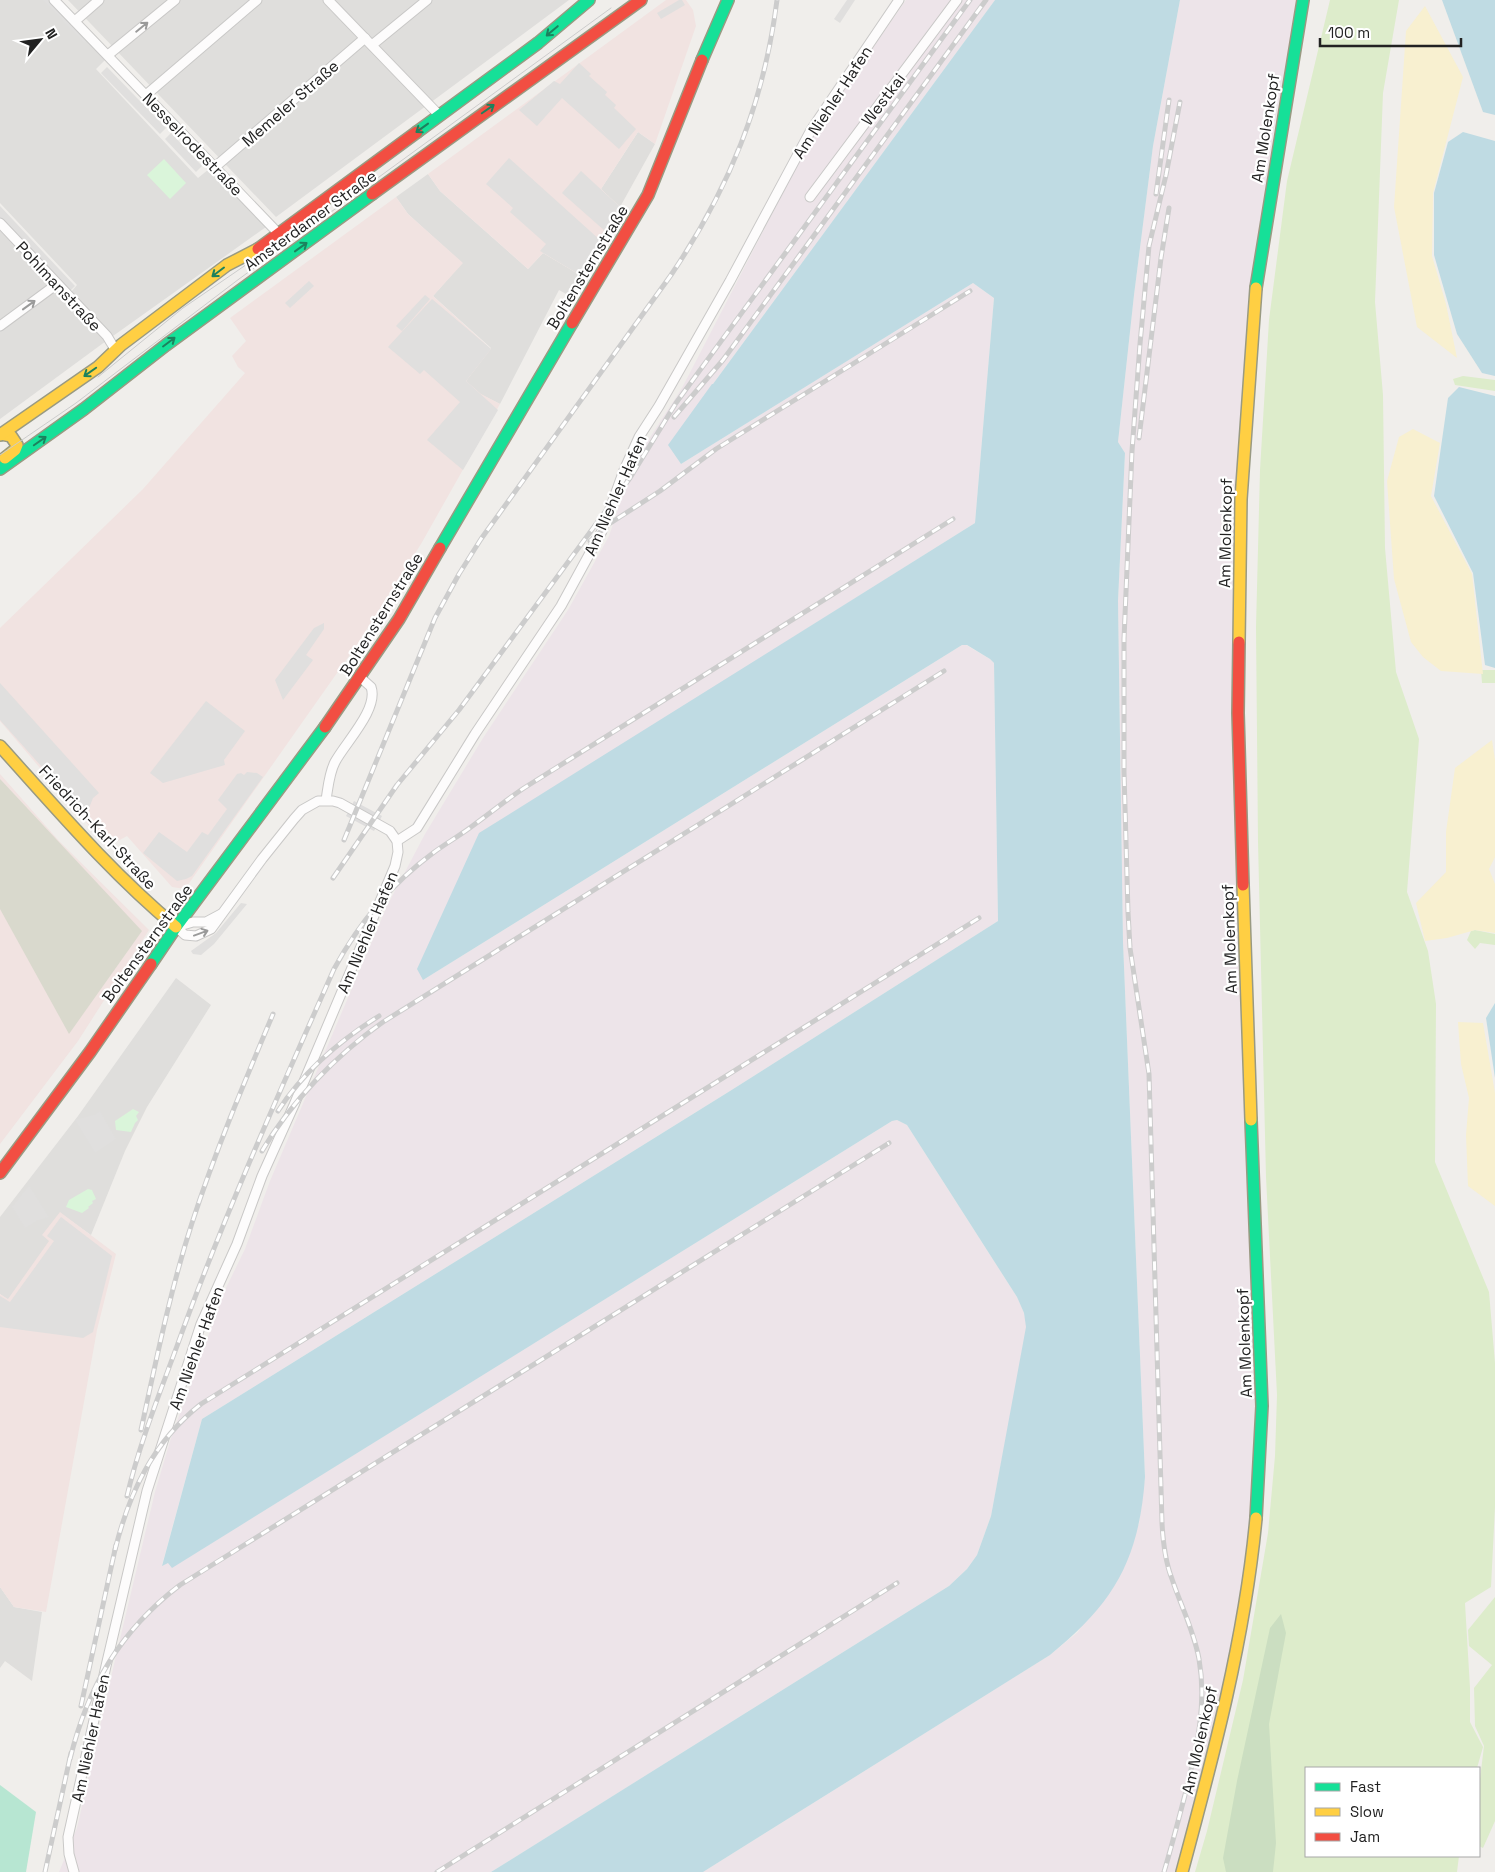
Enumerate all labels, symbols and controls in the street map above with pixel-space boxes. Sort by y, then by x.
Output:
north arrow [15,15,65,65]
scale bar [1320,15,1461,47]
one-way arrow [135,22,148,33]
text: 100 m [1328,23,1370,42]
text: N [41,25,62,42]
one-way arrow [546,26,559,37]
street label: Am Niehler Hafen [788,42,877,163]
street label: Memeler Straße [238,56,343,151]
street label: Westkai [857,69,910,130]
street label: Am Molenkopf [1247,72,1284,184]
street label: Nesselrodestraße [138,88,247,201]
one-way arrow [481,104,495,114]
one-way arrow [415,123,429,133]
street label: Amsterdamer Straße [240,165,381,276]
street label: Boltensternstraße [542,201,633,333]
street label: Pohlmanstraße [11,237,106,336]
one-way arrow [293,241,307,252]
one-way arrow [211,267,225,277]
one-way arrow [22,300,35,311]
one-way arrow [162,337,175,348]
one-way arrow [83,367,97,377]
street label: Am Niehler Hafen [579,431,652,559]
one-way arrow [33,436,47,446]
street label: Am Molenkopf [1214,478,1237,588]
street label: Boltensternstraße [335,549,428,680]
street label: Friedrich-Karl-Straße [34,761,161,894]
street label: Am Niehler Hafen [332,868,403,996]
street label: Boltensternstraße [97,880,197,1007]
street label: Am Molenkopf [1217,884,1242,994]
one-way arrow [193,928,208,937]
street label: Am Niehler Hafen [164,1283,229,1413]
street label: Am Molenkopf [1232,1288,1257,1398]
street label: Am Niehler Hafen [67,1672,114,1804]
street label: Am Molenkopf [1177,1684,1222,1796]
legend [1305,1767,1480,1857]
text: Fast [1350,1777,1381,1796]
text: Slow [1350,1802,1384,1821]
text: Jam [1350,1827,1380,1846]

